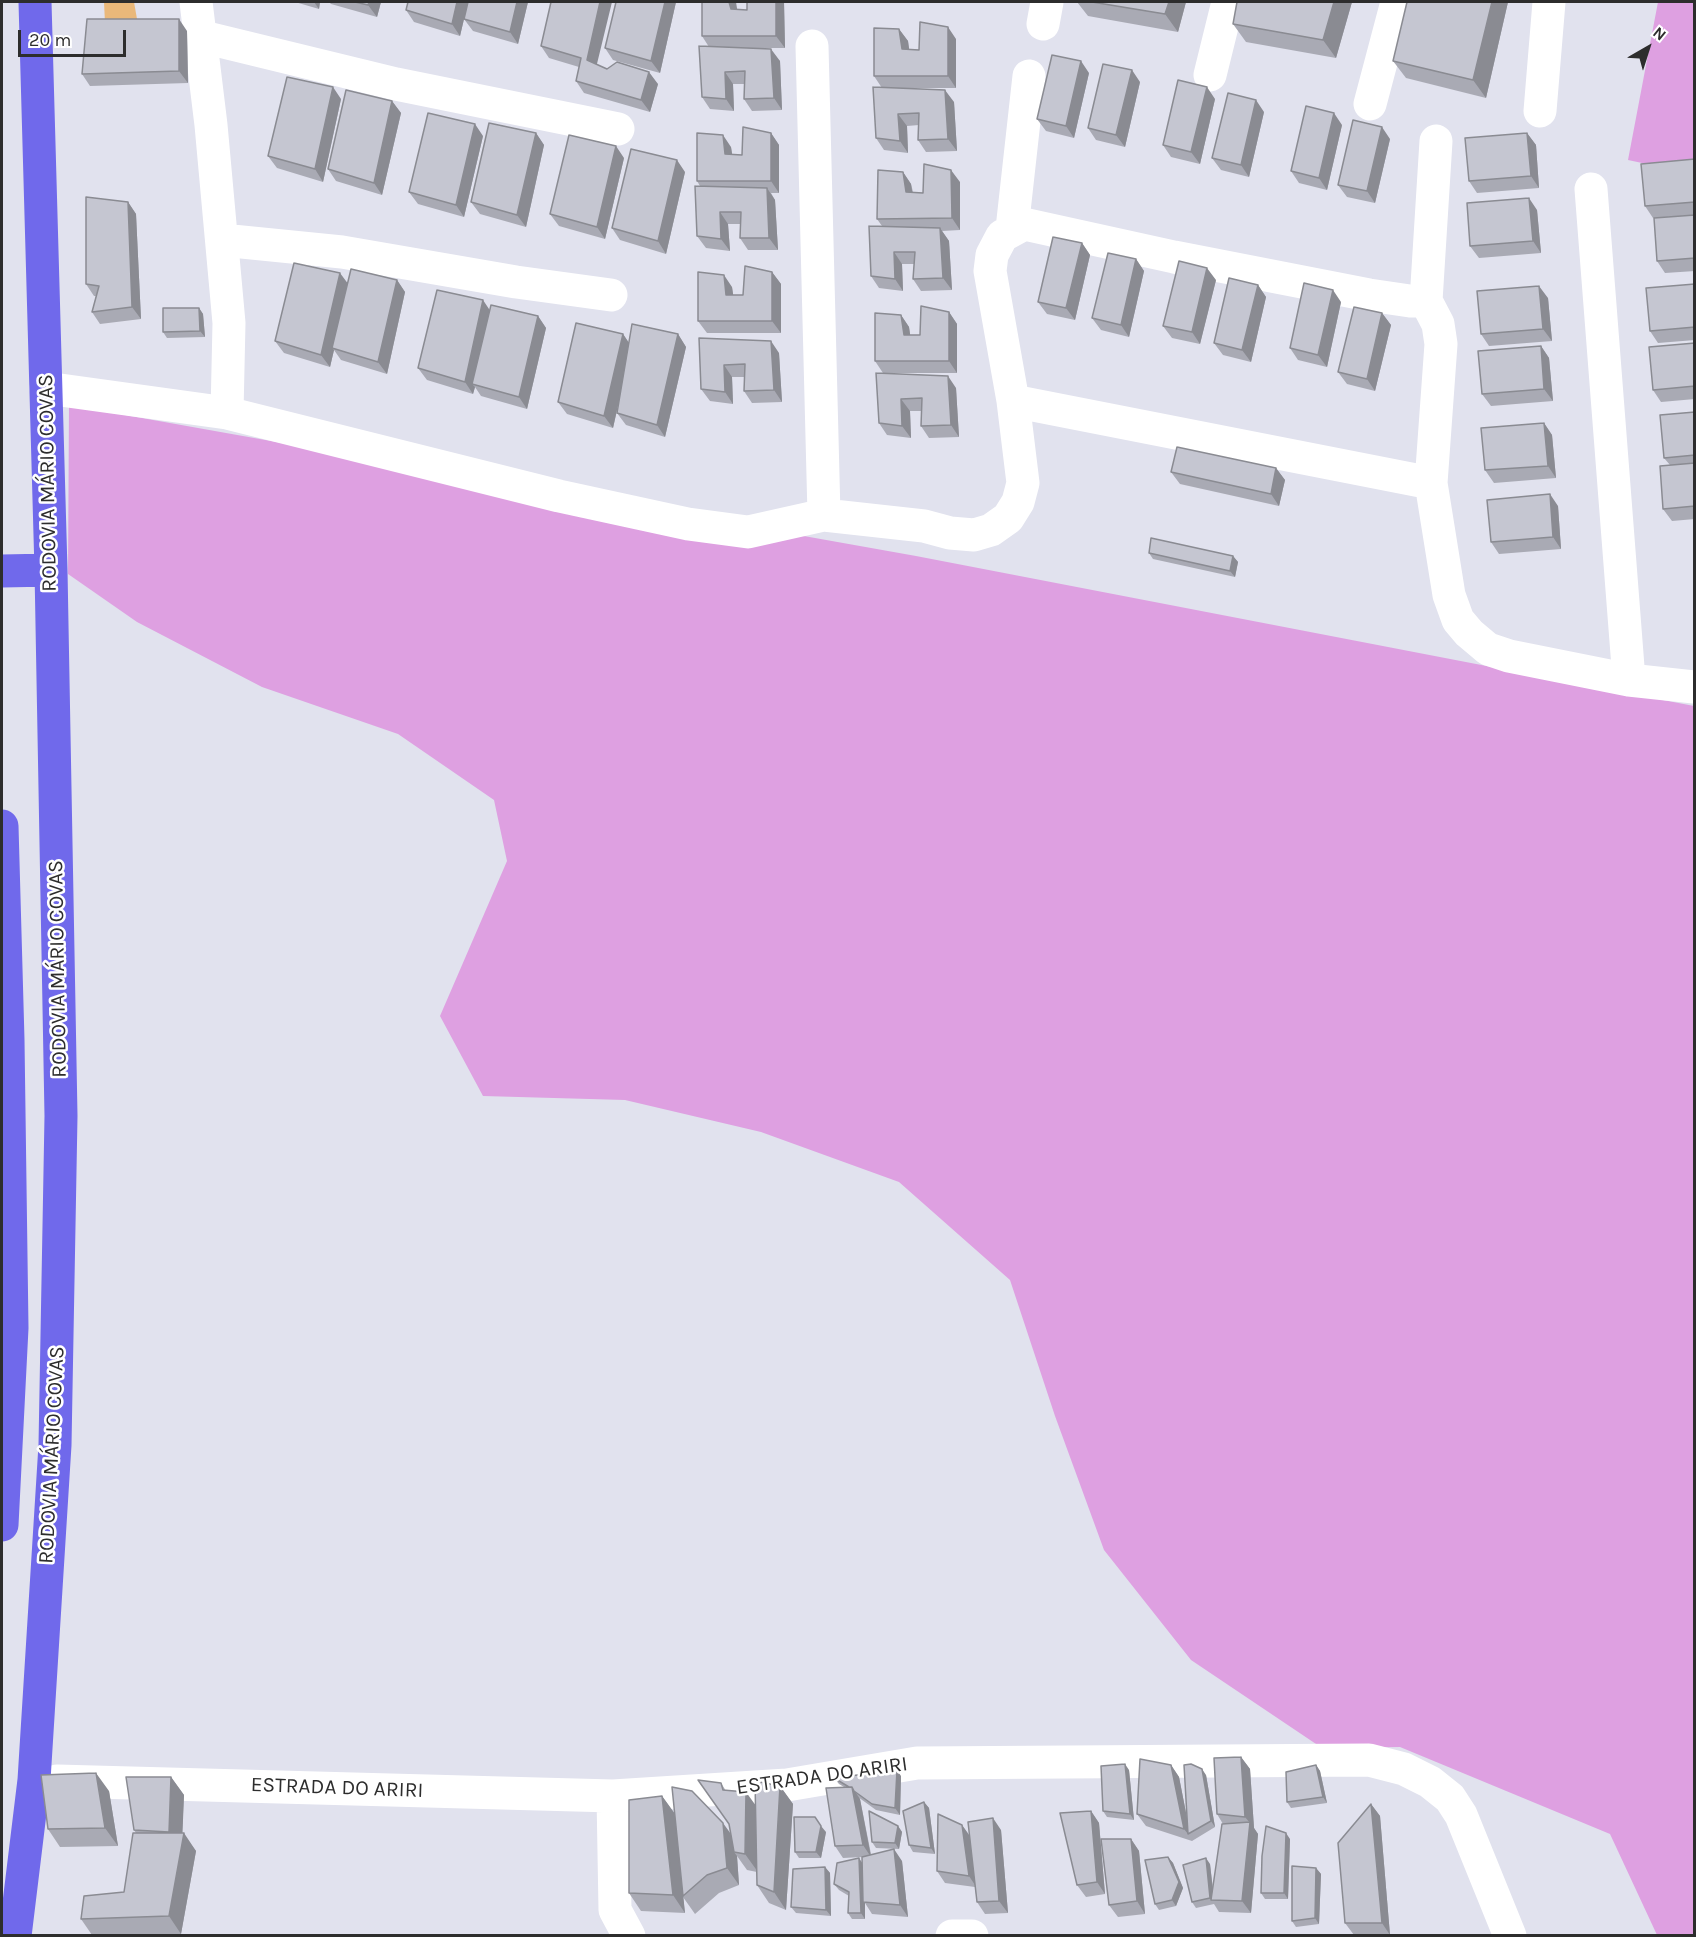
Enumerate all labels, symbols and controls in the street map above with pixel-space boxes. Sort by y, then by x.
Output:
scale bar [21,18,129,56]
north arrow [1618,18,1678,78]
text: N [1649,23,1670,45]
text: 20 m [29,29,71,51]
street label: RODOVIA MÁRIO COVAS [34,374,62,592]
street label: RODOVIA MÁRIO COVAS [44,860,72,1078]
street label: RODOVIA MÁRIO COVAS [34,1346,70,1564]
street label: ESTRADA DO ARIRI [735,1751,909,1801]
street label: ESTRADA DO ARIRI [250,1772,424,1804]

